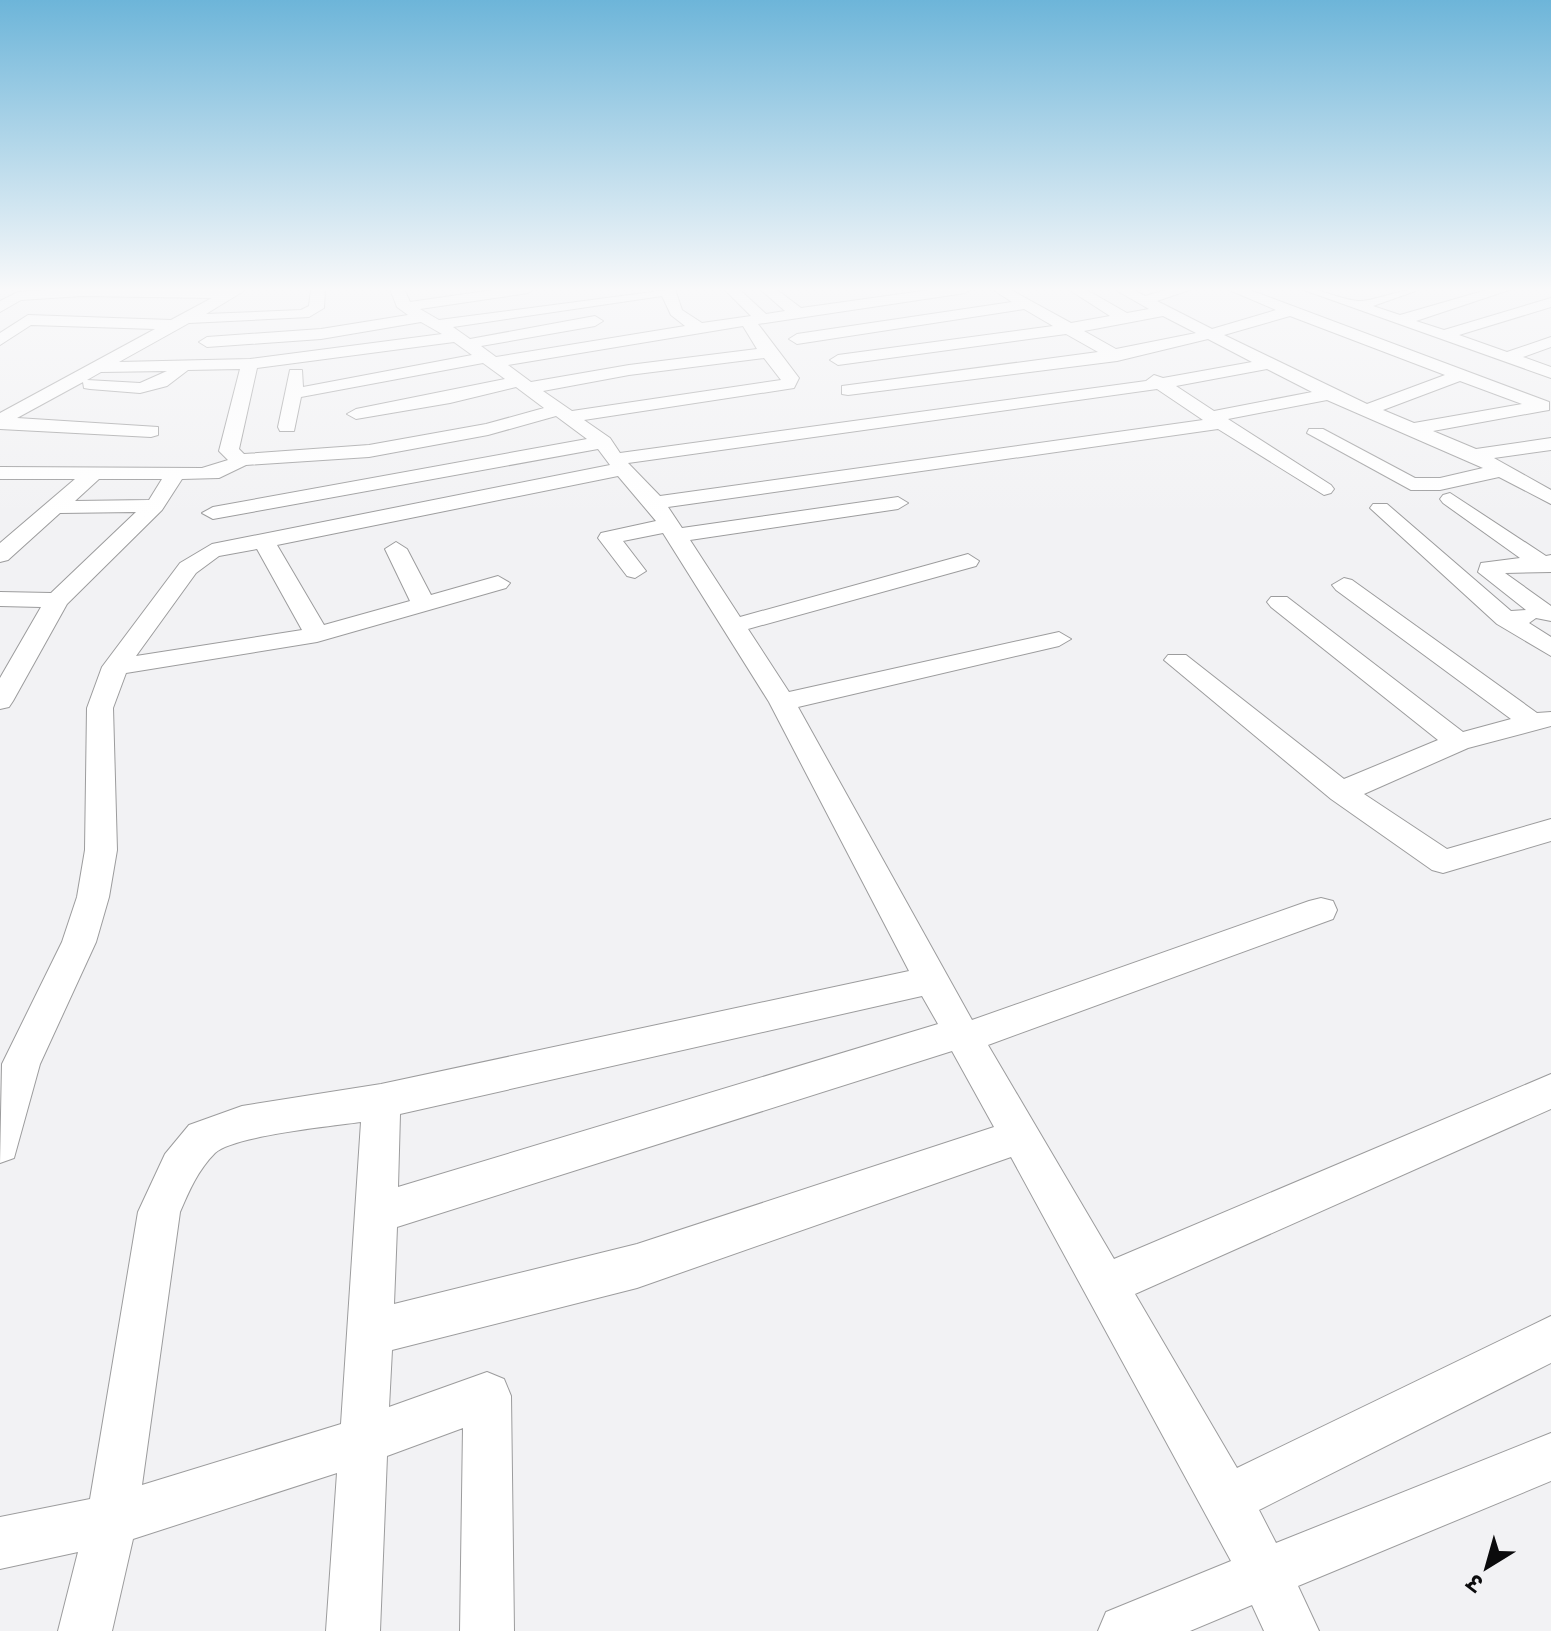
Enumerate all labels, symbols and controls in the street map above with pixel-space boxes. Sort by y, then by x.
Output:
north arrow [1447,1527,1527,1607]
text: उ [1461,1566,1490,1599]

